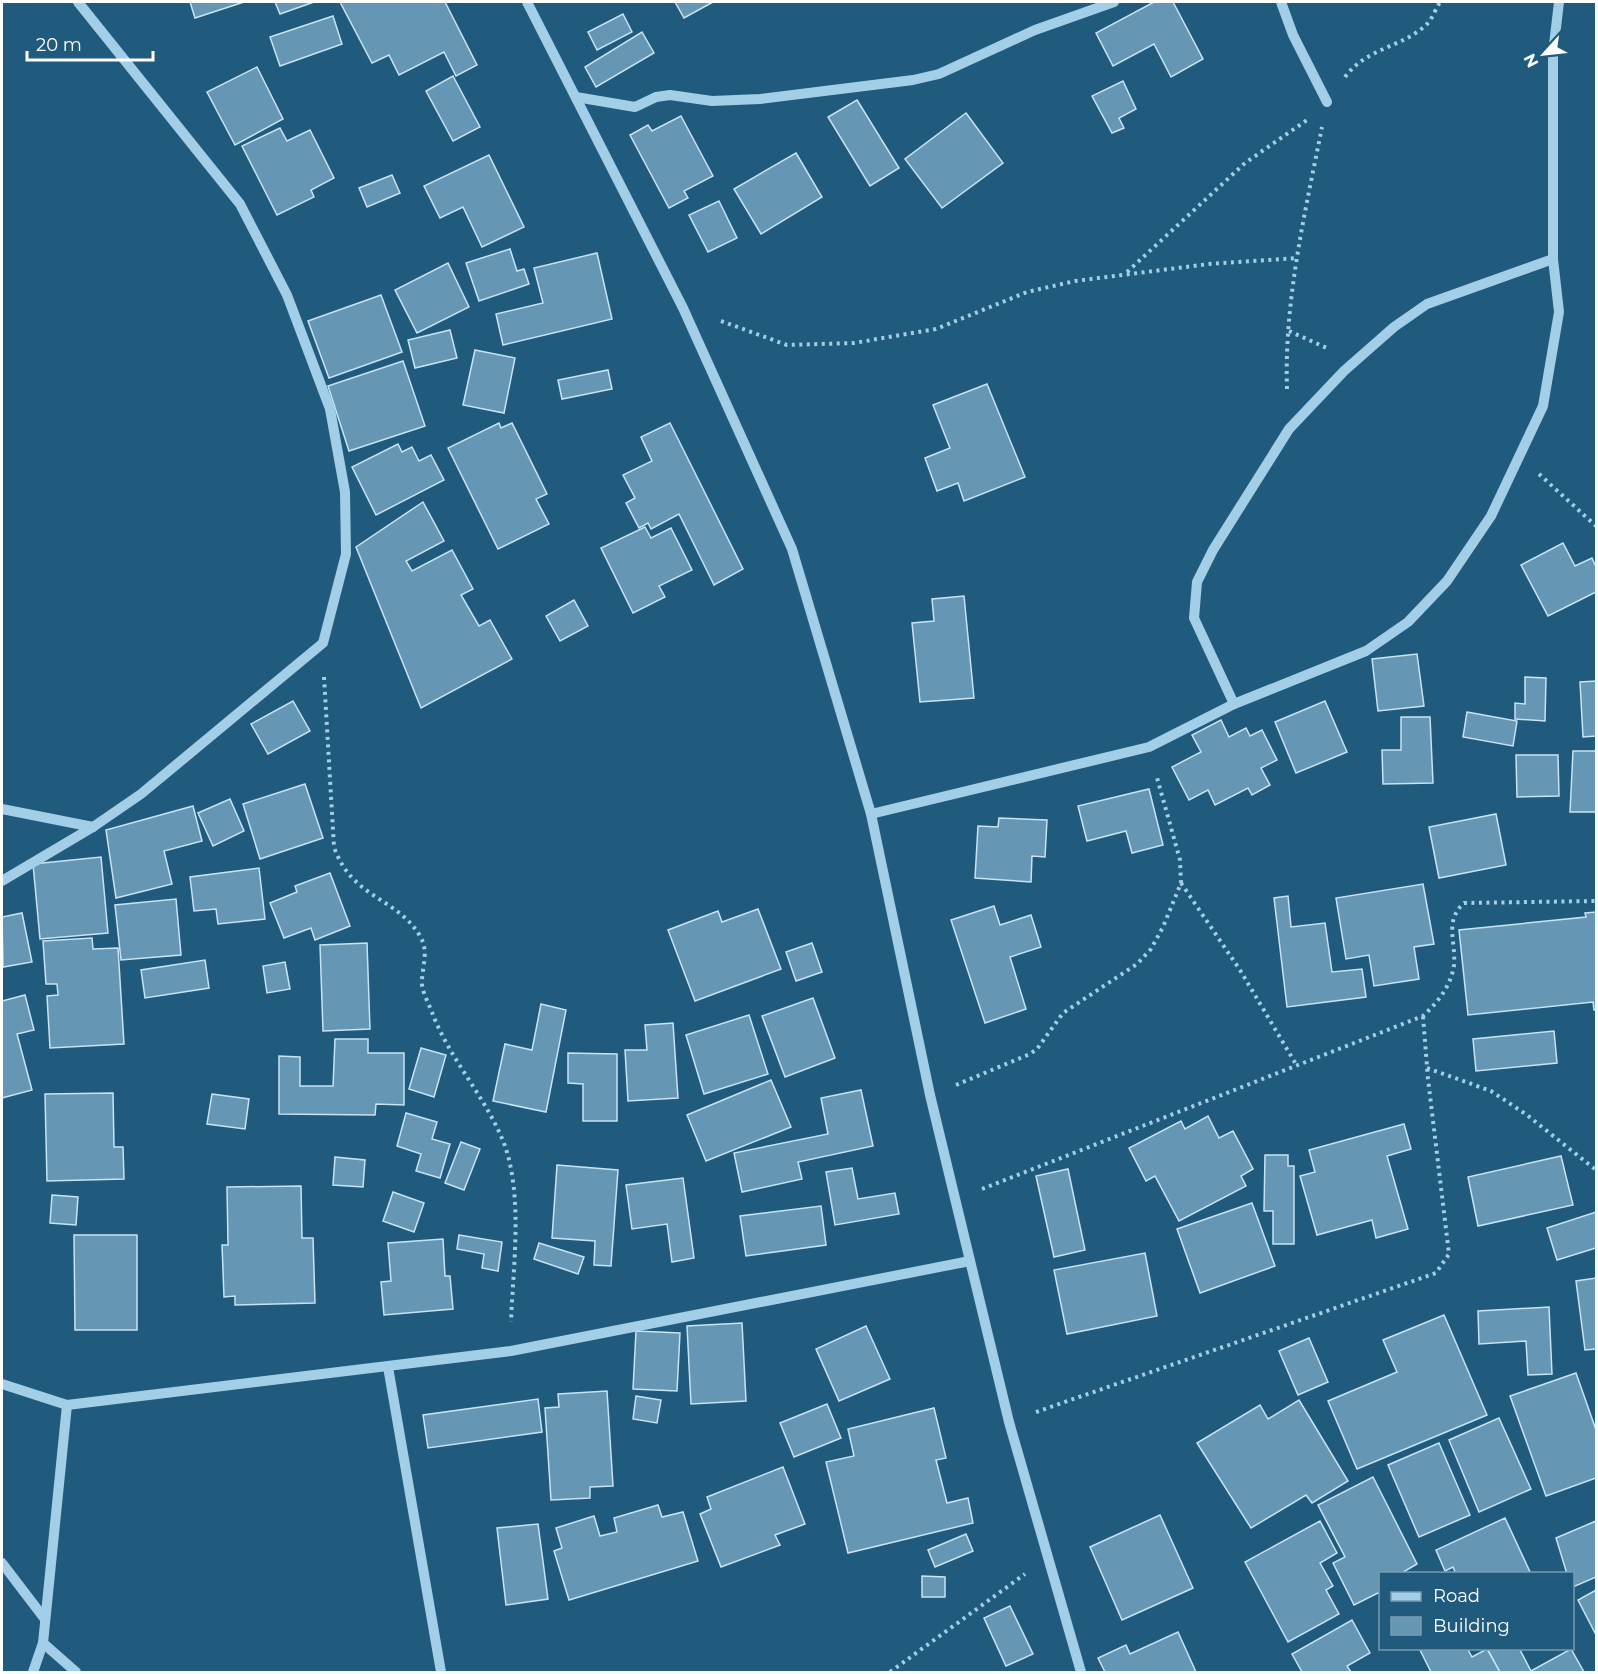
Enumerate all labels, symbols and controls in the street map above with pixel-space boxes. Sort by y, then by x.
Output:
scale bar [27,24,153,62]
north arrow [1514,24,1574,84]
text: 20 m [36,34,82,56]
text: N [1520,51,1542,71]
legend [1379,1572,1574,1650]
text: Road [1433,1585,1480,1607]
text: Building [1433,1615,1510,1637]

